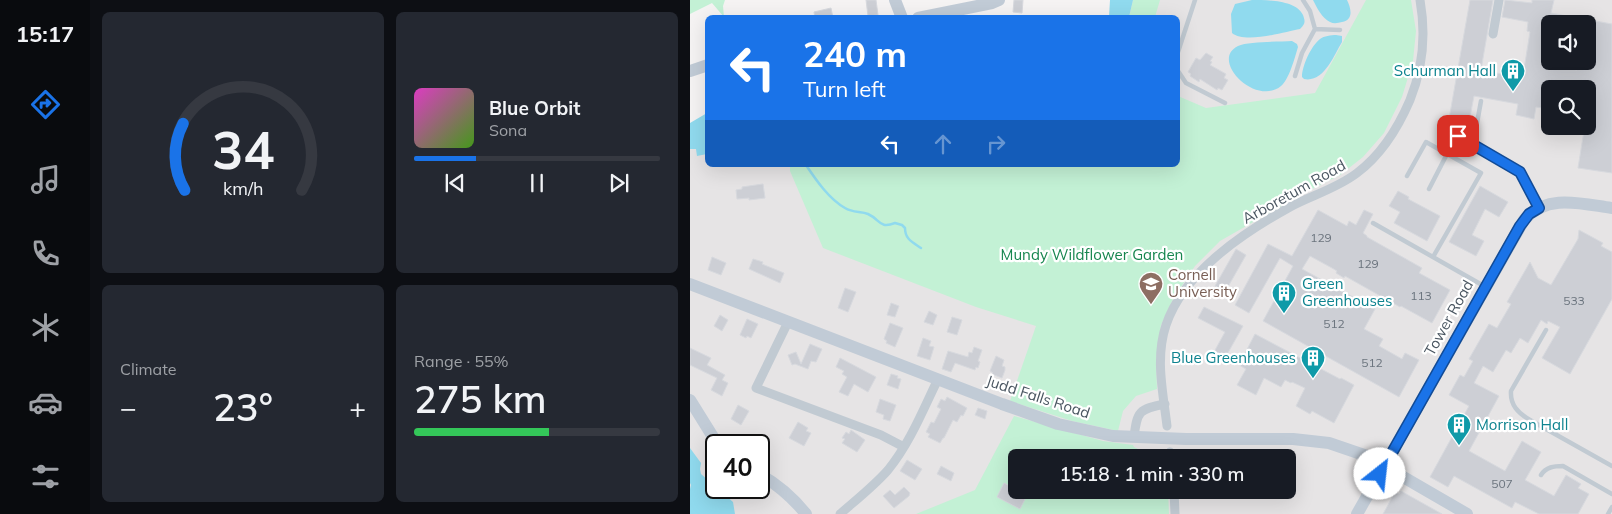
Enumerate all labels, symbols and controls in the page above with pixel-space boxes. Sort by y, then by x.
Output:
map controls [1541,15,1596,135]
button: sound [1541,15,1596,70]
text: 15:17 [16,20,74,48]
text: 240 m [803,32,907,76]
icon: left [720,35,785,100]
building icon: Schurman Hall [1500,58,1526,92]
place label: Schurman Hall [1394,61,1496,80]
text: Turn left [803,75,886,103]
button: search [1541,80,1596,135]
icon: directions [28,87,63,122]
text: Blue Orbit [489,96,580,120]
pin [1437,115,1479,157]
text: 34 [212,117,274,182]
text: Sona [489,120,527,140]
icon: arrive [1444,122,1472,150]
icon: left [876,130,904,158]
icon: ahead [929,130,957,158]
icon: right [982,130,1010,158]
street label: Arboretum Road [1239,155,1349,228]
icon: music [28,162,63,197]
icon: previous [441,169,469,197]
icon: pause [523,169,551,197]
icon: next [605,169,633,197]
text: km/h [223,177,263,199]
house number: 129 [1310,230,1332,245]
icon: phone [28,236,63,271]
park label: Mundy Wildflower Garden [1001,245,1183,264]
house number: 129 [1357,256,1379,271]
place label: Cornell University [1168,265,1237,301]
school or university icon: Cornell University [1138,271,1164,305]
place label: Green Greenhouses [1302,274,1392,310]
street label: Tower Road [1420,277,1477,359]
building icon: Green Greenhouses [1271,280,1297,314]
house number: 113 [1410,288,1432,303]
house number: 533 [1563,293,1585,308]
icon: climate [28,310,63,345]
house number: 512 [1323,316,1345,331]
building icon: Blue Greenhouses [1300,345,1326,379]
place label: Blue Greenhouses [1171,348,1296,367]
text: Range · 55% [414,351,509,371]
house number: 512 [1361,355,1383,370]
text: Climate [120,359,176,379]
street label: Judd Falls Road [984,371,1092,422]
text: 275 km [414,375,547,423]
text: 23° [213,383,273,431]
icon: car [28,385,63,420]
text: − [120,390,137,425]
text: + [349,390,366,425]
building icon: Morrison Hall [1446,412,1472,446]
place label: Morrison Hall [1476,415,1568,434]
speed limit sign: 40 [705,434,770,499]
position arrow [1353,447,1405,499]
icon: filters [28,459,63,494]
text: 15:18 · 1 min · 330 m [1059,462,1245,486]
house number: 507 [1491,476,1513,491]

